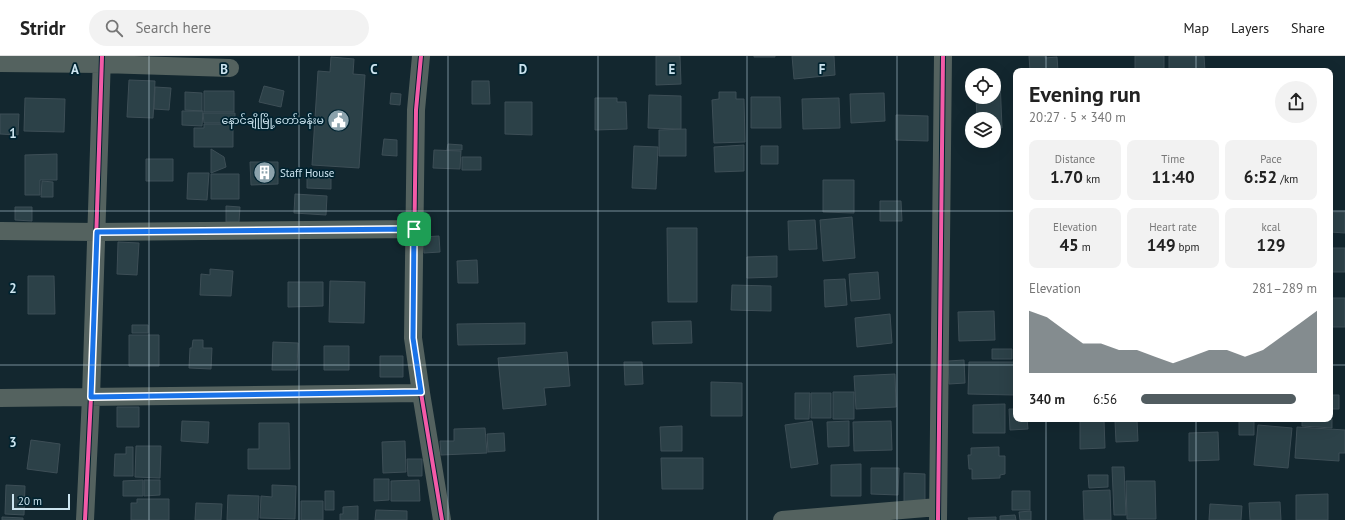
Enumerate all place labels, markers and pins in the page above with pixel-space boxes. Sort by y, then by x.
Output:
public building icon: နောင်ချိုမြို့တော်ခန်းမ [326,107,352,133]
place label: နောင်ချိုမြို့တော်ခန်းမ [221,113,324,129]
building icon: Staff House [252,160,278,186]
place label: Staff House [280,166,335,180]
pin [397,212,431,246]

